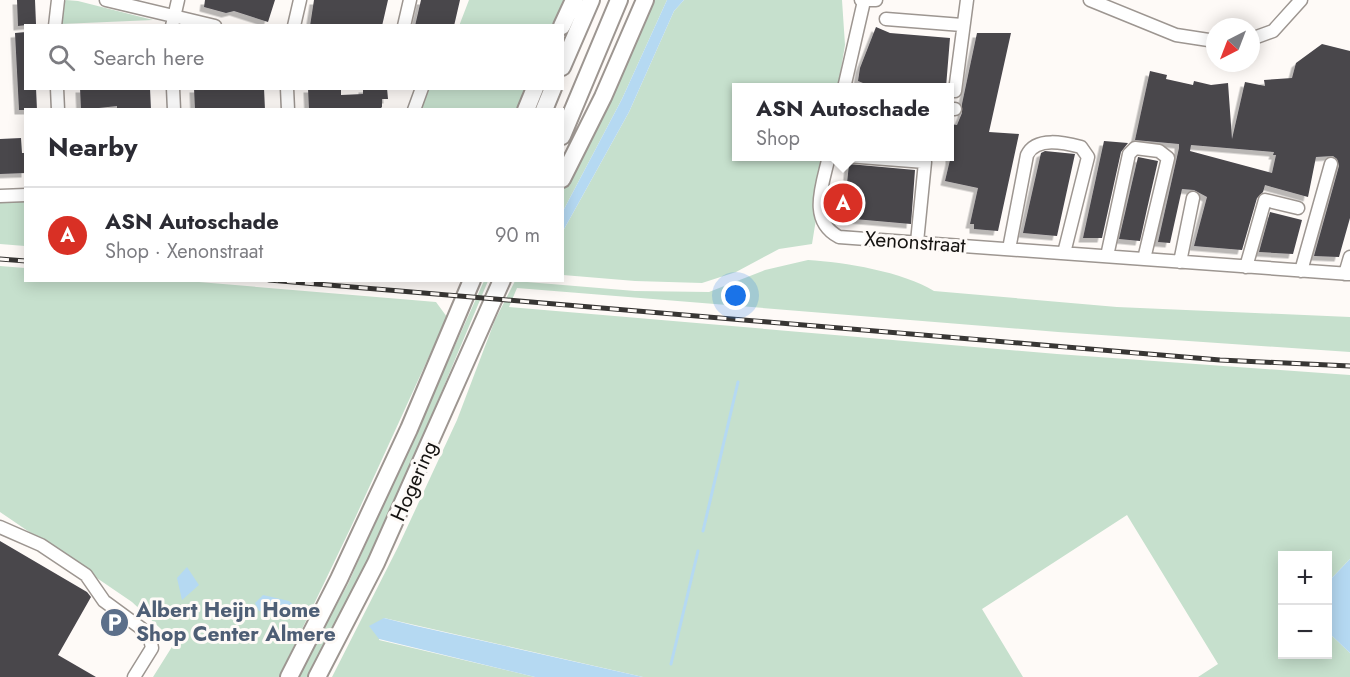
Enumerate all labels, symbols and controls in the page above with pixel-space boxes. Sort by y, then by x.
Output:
north arrow [1206,18,1260,72]
search box [24,24,564,90]
icon: search [45,41,78,74]
text: Search here [93,41,204,73]
popup [732,83,954,161]
text: ASN Autoschade [756,92,930,124]
text: Shop [756,124,800,153]
text: Nearby [48,128,137,166]
pin: A [824,180,862,226]
text: ASN Autoschade [105,205,279,237]
text: A [60,221,75,250]
text: 90 m [495,221,540,250]
street label: Xenonstraat [863,224,967,260]
text: Shop · Xenonstraat [105,237,263,266]
your location [721,281,750,310]
street label: Hogering [383,436,445,526]
map controls [1278,551,1332,659]
button: + [1278,551,1332,605]
place label: Albert Heijn Home Shop Center Almere [135,595,336,649]
button: − [1278,605,1332,659]
parking icon: Albert Heijn Home Shop Center Almere [99,606,131,638]

